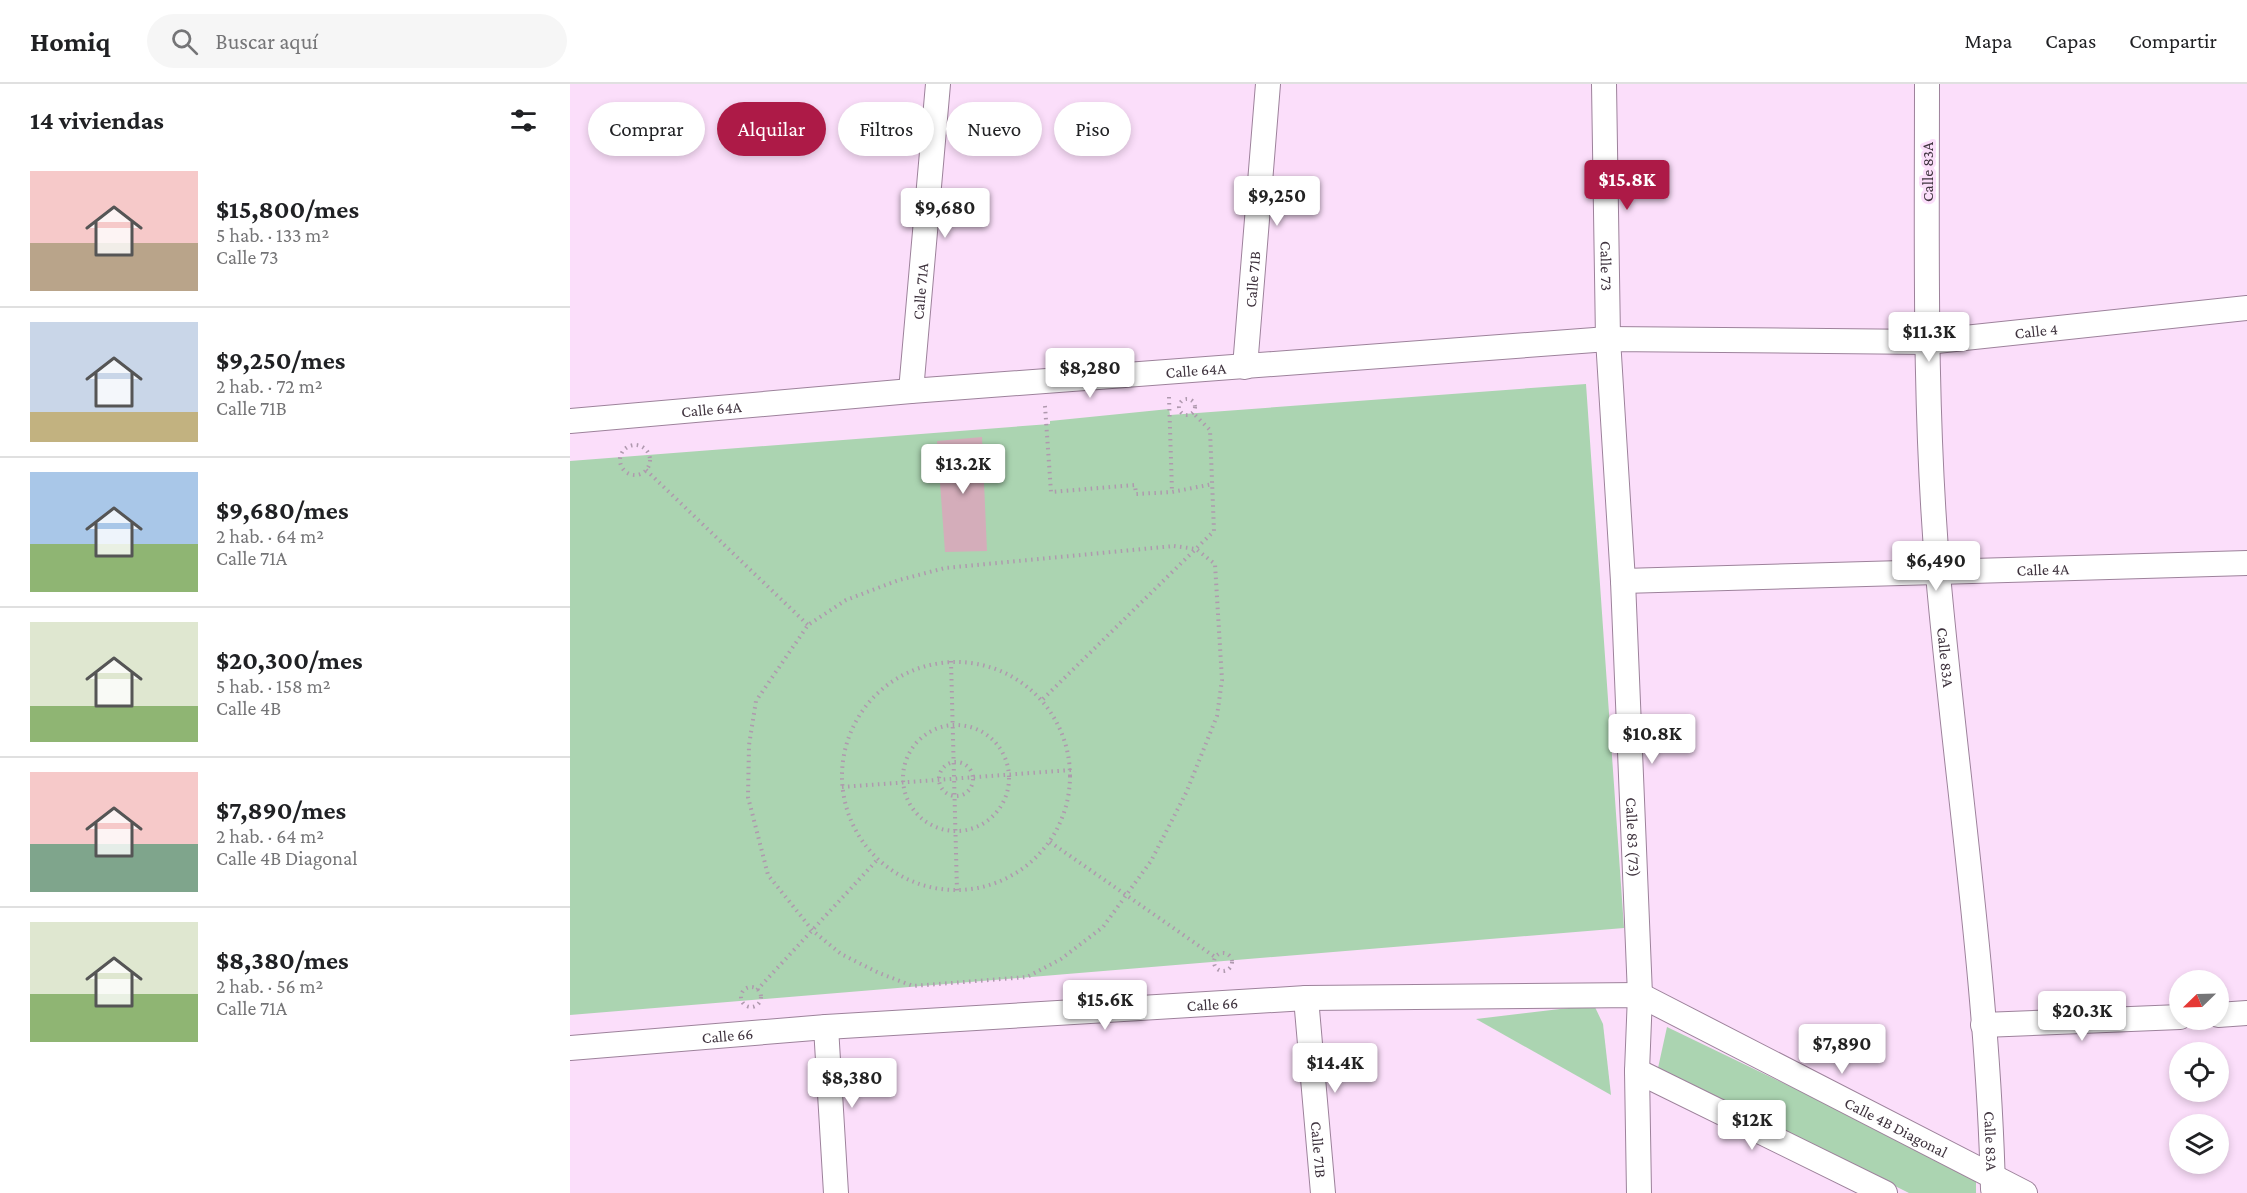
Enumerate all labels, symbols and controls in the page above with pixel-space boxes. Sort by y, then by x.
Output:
search box [147,14,567,68]
icon: search [168,25,201,58]
text: Homiq [30,26,111,57]
text: Buscar aquí [216,29,318,54]
text: Mapa [1964,29,2012,53]
text: Capas [2045,29,2096,53]
text: Compartir [2129,29,2217,53]
chip: Comprar [588,102,705,156]
chip: Alquilar [717,102,826,156]
chip: Filtros [838,102,934,156]
chip: Nuevo [946,102,1042,156]
chip: Piso [1054,102,1131,156]
icon: filters [507,104,540,137]
text: 14 viviendas [30,106,164,135]
street label: Calle 83A [1919,141,1936,202]
pin: $15.8K [1578,160,1676,211]
text: $15.8K [1598,168,1656,190]
pin: $9,250 [1228,176,1326,227]
text: $9,250 [1248,184,1306,206]
pin: $9,680 [896,188,994,239]
icon: home [78,195,150,267]
text: $15,800/mes [216,195,359,224]
text: $9,680 [915,196,975,218]
text: 5 hab. · 133 m² [216,224,329,246]
street label: Calle 73 [1598,241,1616,291]
text: Calle 73 [216,246,279,268]
street label: Calle 71B [1241,250,1263,308]
street label: Calle 71A [909,261,931,321]
pin: $11.3K [1880,312,1978,363]
text: $11.3K [1902,320,1956,342]
street label: Calle 4 [2014,320,2059,341]
icon: home [78,346,150,418]
text: $9,250/mes [216,346,345,375]
pin: $8,280 [1041,348,1139,399]
text: $8,280 [1059,356,1121,378]
street label: Calle 64A [1165,359,1228,380]
text: 2 hab. · 72 m² [216,375,323,397]
text: Calle 71B [216,397,287,419]
street label: Calle 64A [681,397,743,420]
pin: $13.2K [914,444,1012,495]
text: $13.2K [935,452,991,474]
icon: home [78,496,150,568]
text: $9,680/mes [216,496,349,525]
text: 2 hab. · 64 m² [216,525,324,547]
pin: $6,490 [1887,541,1985,592]
text: Calle 71A [216,547,287,569]
text: $6,490 [1906,549,1966,571]
street label: Calle 4A [2016,560,2070,578]
street label: Calle 83A [1935,627,1958,689]
icon: home [78,646,150,718]
text: $20,300/mes [216,646,363,675]
text: 5 hab. · 158 m² [216,675,331,697]
text: Calle 4B [216,697,281,719]
pin: $10.8K [1603,714,1701,765]
text: $10.8K [1622,722,1682,744]
icon: home [78,796,150,868]
text: $7,890/mes [216,796,346,825]
street label: Calle 83 (73) [1623,797,1644,878]
text: 2 hab. · 64 m² [216,825,324,847]
text: Calle 4B Diagonal [216,847,357,869]
icon: home [78,946,150,1018]
text: $8,380/mes [216,946,349,975]
north arrow [2169,970,2229,1030]
map controls [2169,970,2229,1174]
text: 2 hab. · 56 m² [216,975,323,997]
pin: $15.6K [1056,980,1154,1031]
text: $15.6K [1077,988,1133,1010]
pin: $20.3K [2033,991,2131,1042]
street label: Calle 66 [1186,994,1239,1014]
text: Calle 71A [216,997,287,1019]
text: $20.3K [2052,999,2112,1021]
pin: $7,890 [1793,1024,1891,1075]
street label: Calle 66 [701,1025,754,1046]
text: $7,890 [1813,1032,1871,1054]
button: locate [2169,1042,2229,1102]
pin: $14.4K [1286,1043,1384,1094]
text: $14.4K [1306,1051,1364,1073]
pin: $8,380 [803,1058,901,1109]
text: $8,380 [822,1066,882,1088]
street label: Calle 4B Diagonal [1842,1093,1951,1160]
pin: $12K [1716,1100,1788,1151]
text: $12K [1732,1108,1772,1130]
street label: Calle 83A [1981,1111,2001,1172]
button: layers [2169,1114,2229,1174]
street label: Calle 71B [1308,1120,1330,1179]

